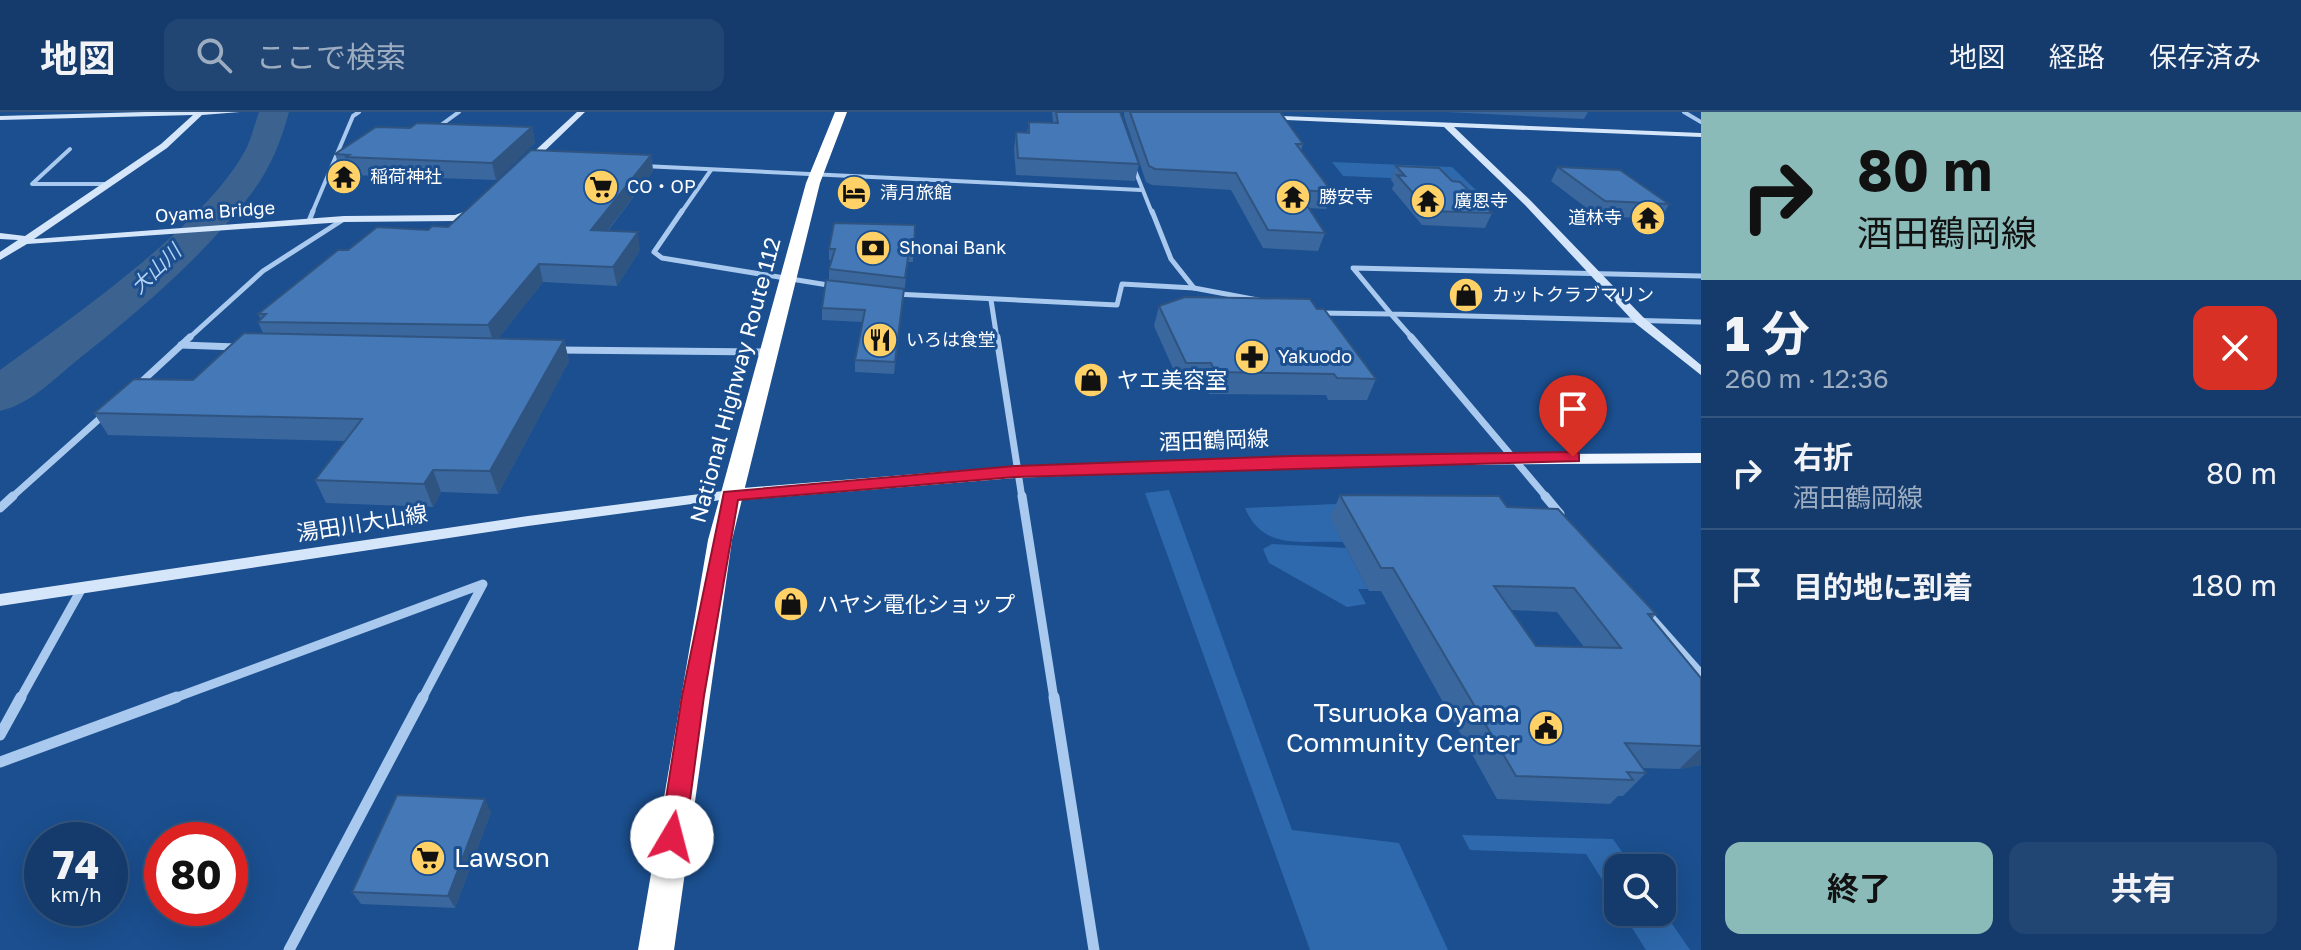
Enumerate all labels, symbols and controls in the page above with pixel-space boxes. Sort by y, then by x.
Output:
search box [164,19,724,91]
icon: search [192,33,236,77]
text: 地図 [40,35,116,80]
text: ここで検索 [256,39,406,75]
text: 地図 [1949,40,2005,73]
text: 経路 [2049,40,2105,73]
text: 保存済み [2149,40,2261,73]
text: 80 m [1857,136,1992,203]
icon: right [1725,144,1829,248]
temple icon: 稲荷神社 [325,158,363,196]
place label: 稲荷神社 [370,165,442,187]
supermarket icon: CO・OP [582,168,620,206]
hotel icon: 清月旅館 [835,174,873,212]
place label: CO・OP [627,175,696,197]
temple icon: 勝安寺 [1274,178,1312,216]
place label: 清月旅館 [880,181,952,203]
temple icon: 廣恩寺 [1409,182,1447,220]
place label: 勝安寺 [1319,185,1373,207]
place label: 廣恩寺 [1454,189,1508,211]
street label: Oyama Bridge [154,196,276,226]
temple icon: 道林寺 [1629,199,1667,237]
place label: 道林寺 [1568,206,1622,228]
text: 酒田鶴岡線 [1857,211,2037,254]
bank icon: Shonai Bank [854,229,892,267]
street label: National Highway Route 112 [683,234,786,526]
place label: Shonai Bank [899,236,1006,258]
water label: 大山川 [125,237,187,298]
shop icon: カットクラブマリン [1447,276,1485,314]
place label: カットクラブマリン [1492,283,1654,305]
text: 1 分 [1725,304,1810,362]
button: close [2193,306,2277,390]
restaurant icon: いろは食堂 [861,321,899,359]
place label: いろは食堂 [906,328,996,350]
pharmacy icon: Yakuodo [1233,338,1271,376]
place label: Yakuodo [1278,345,1352,367]
shop icon: ヤエ美容室 [1072,361,1110,399]
text: 260 m · 12:36 [1725,363,1889,394]
place label: ヤエ美容室 [1117,366,1227,393]
pin [1539,375,1607,457]
icon: arrive [1551,387,1595,431]
street label: 酒田鶴岡線 [1159,424,1269,455]
text: 右折 [1793,439,1853,475]
icon: right [1725,451,1769,495]
text: 80 m [2206,455,2277,491]
text: 酒田鶴岡線 [1793,482,1923,513]
street label: 湯田川大山線 [295,499,429,546]
icon: arrive [1725,563,1769,607]
text: 180 m [2192,567,2277,603]
text: 目的地に到着 [1793,569,1973,605]
shop icon: ハヤシ電化ショップ [772,585,810,623]
place label: ハヤシ電化ショップ [817,590,1015,617]
place label: Tsuruoka Oyama Community Center [1286,697,1520,758]
public building icon: Tsuruoka Oyama Community Center [1527,709,1565,747]
position arrow [630,795,714,879]
speed limit sign: 80 [144,822,248,926]
supermarket icon: Lawson [409,839,447,877]
text: 74 [53,840,99,888]
place label: Lawson [454,842,550,873]
button: 終了 [1725,842,1993,934]
button: 共有 [2009,842,2277,934]
map controls [1604,854,1676,926]
button: search [1604,854,1676,926]
text: km/h [51,882,101,906]

